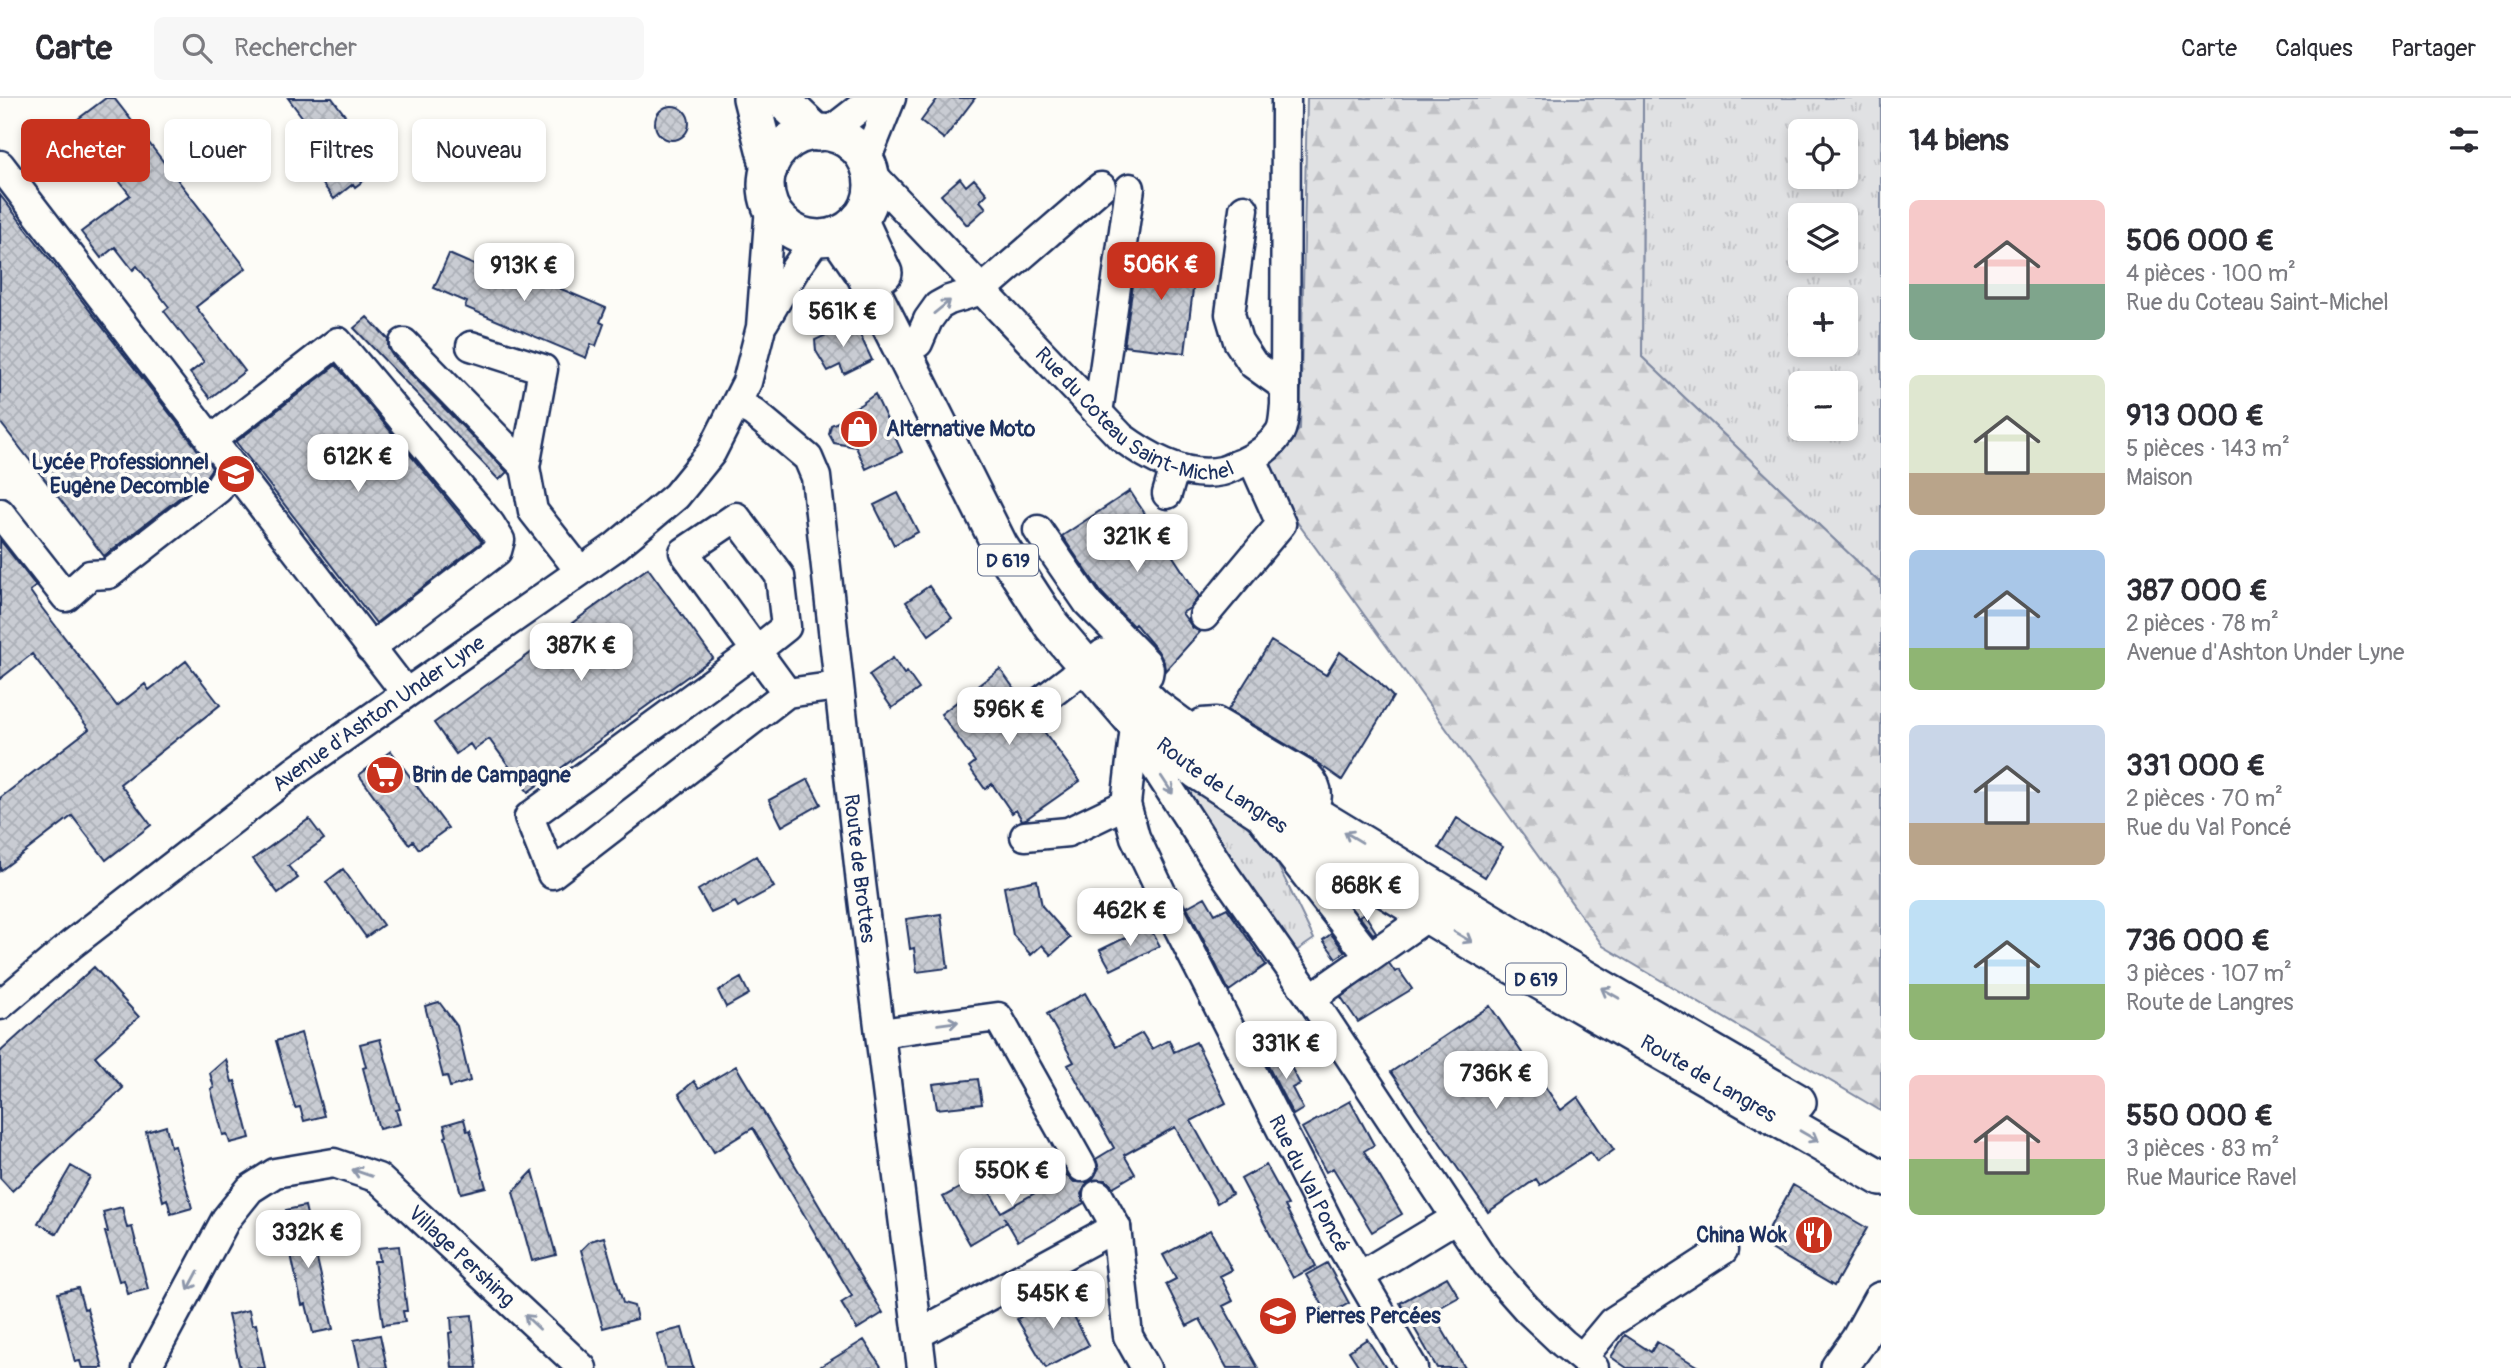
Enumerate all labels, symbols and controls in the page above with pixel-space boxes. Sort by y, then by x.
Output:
search box [154,17,644,80]
text: Carte [35,28,112,69]
icon: search [178,29,216,67]
text: Rechercher [234,32,357,64]
text: Carte [2181,34,2237,63]
text: Calques [2275,34,2353,63]
text: Partager [2391,34,2476,63]
chip: Acheter [21,119,150,182]
chip: Louer [164,119,271,182]
chip: Filtres [285,119,398,182]
chip: Nouveau [412,119,546,182]
map controls [1788,119,1858,441]
button: locate [1788,119,1858,189]
icon: filters [2445,121,2483,159]
text: 14 biens [1909,122,2009,159]
button: layers [1788,203,1858,273]
text: 506 000 € [2126,222,2275,259]
icon: home [1965,228,2049,312]
pin: 506K € [1104,242,1218,302]
pin: 913K € [467,244,581,303]
text: 506K € [1123,250,1199,279]
text: 913K € [490,251,558,280]
text: 4 pièces · 100 m² [2126,259,2296,288]
button: + [1788,287,1858,357]
text: Rue du Coteau Saint-Michel [2126,288,2389,317]
pin: 561K € [786,289,900,349]
text: 561K € [809,297,877,326]
one-way arrow [932,299,950,314]
street label: Rue du Coteau Saint-Michel [1029,342,1238,487]
button: − [1788,371,1858,441]
text: 913 000 € [2126,397,2264,434]
icon: home [1965,403,2049,487]
shop icon: Alternative Moto [838,408,880,450]
place label: Alternative Moto [886,416,1036,443]
pin: 612K € [301,434,415,494]
text: 5 pièces · 143 m² [2126,434,2290,463]
text: 612K € [323,442,393,471]
place label: Lycée Professionnel Eugène Decomble [32,449,210,500]
school or university icon: Lycée Professionnel Eugène Decomble [215,453,257,495]
text: Maison [2126,463,2193,492]
pin: 321K € [1080,514,1194,574]
text: 321K € [1103,522,1171,551]
road number: D 619 [978,544,1038,575]
text: 387 000 € [2126,572,2268,609]
icon: home [1965,578,2049,662]
text: 2 pièces · 78 m² [2126,609,2279,638]
pin: 387K € [524,624,638,683]
street label: Avenue d'Ashton Under Lyne [267,629,491,798]
text: 387K € [546,631,616,660]
text: Avenue d'Ashton Under Lyne [2126,638,2404,667]
pin: 596K € [952,688,1066,747]
text: 596K € [973,695,1045,724]
street label: Route de Langres [1151,732,1293,840]
text: 331 000 € [2126,747,2266,784]
icon: home [1965,753,2049,837]
supermarket icon: Brin de Campagne [364,754,406,796]
place label: Brin de Campagne [412,762,571,789]
one-way arrow [1160,774,1174,794]
text: 2 pièces · 70 m² [2126,784,2283,813]
street label: Route de Brottes [837,793,881,945]
text: Rue du Val Poncé [2126,813,2292,842]
one-way arrow [1344,829,1364,843]
pin: 868K € [1310,864,1424,923]
text: 868K € [1332,871,1402,900]
pin: 462K € [1073,888,1187,948]
text: 462K € [1093,896,1167,925]
text: 736 000 € [2126,922,2270,959]
icon: home [1965,928,2049,1012]
one-way arrow [1452,930,1472,944]
text: 3 pièces · 107 m² [2126,959,2292,988]
road number: D 619 [1506,964,1566,995]
one-way arrow [1601,986,1621,1000]
text: Route de Langres [2126,988,2294,1017]
one-way arrow [936,1017,959,1030]
pin: 331K € [1229,1021,1343,1081]
text: 331K € [1252,1029,1320,1058]
street label: Route de Langres [1635,1029,1782,1129]
pin: 736K € [1439,1052,1553,1111]
text: 736K € [1460,1059,1532,1088]
text: 550 000 € [2126,1097,2273,1134]
icon: home [1965,1103,2049,1187]
street label: Rue du Val Poncé [1262,1111,1356,1258]
one-way arrow [1798,1129,1818,1143]
text: 3 pièces · 83 m² [2126,1134,2279,1163]
pin: 550K € [955,1148,1069,1208]
text: 550K € [975,1156,1049,1185]
text: Rue Maurice Ravel [2126,1163,2297,1192]
one-way arrow [351,1165,373,1178]
street label: Village Pershing [402,1200,521,1313]
pin: 332K € [251,1210,365,1270]
restaurant icon: China Wok [1793,1214,1835,1256]
text: 332K € [272,1218,344,1247]
place label: China Wok [1696,1222,1787,1249]
one-way arrow [186,1270,199,1291]
pin: 545K € [996,1272,1110,1331]
text: 545K € [1017,1279,1089,1308]
school or university icon: Pierres Percées [1257,1295,1299,1337]
place label: Pierres Percées [1305,1303,1441,1330]
one-way arrow [524,1313,541,1330]

